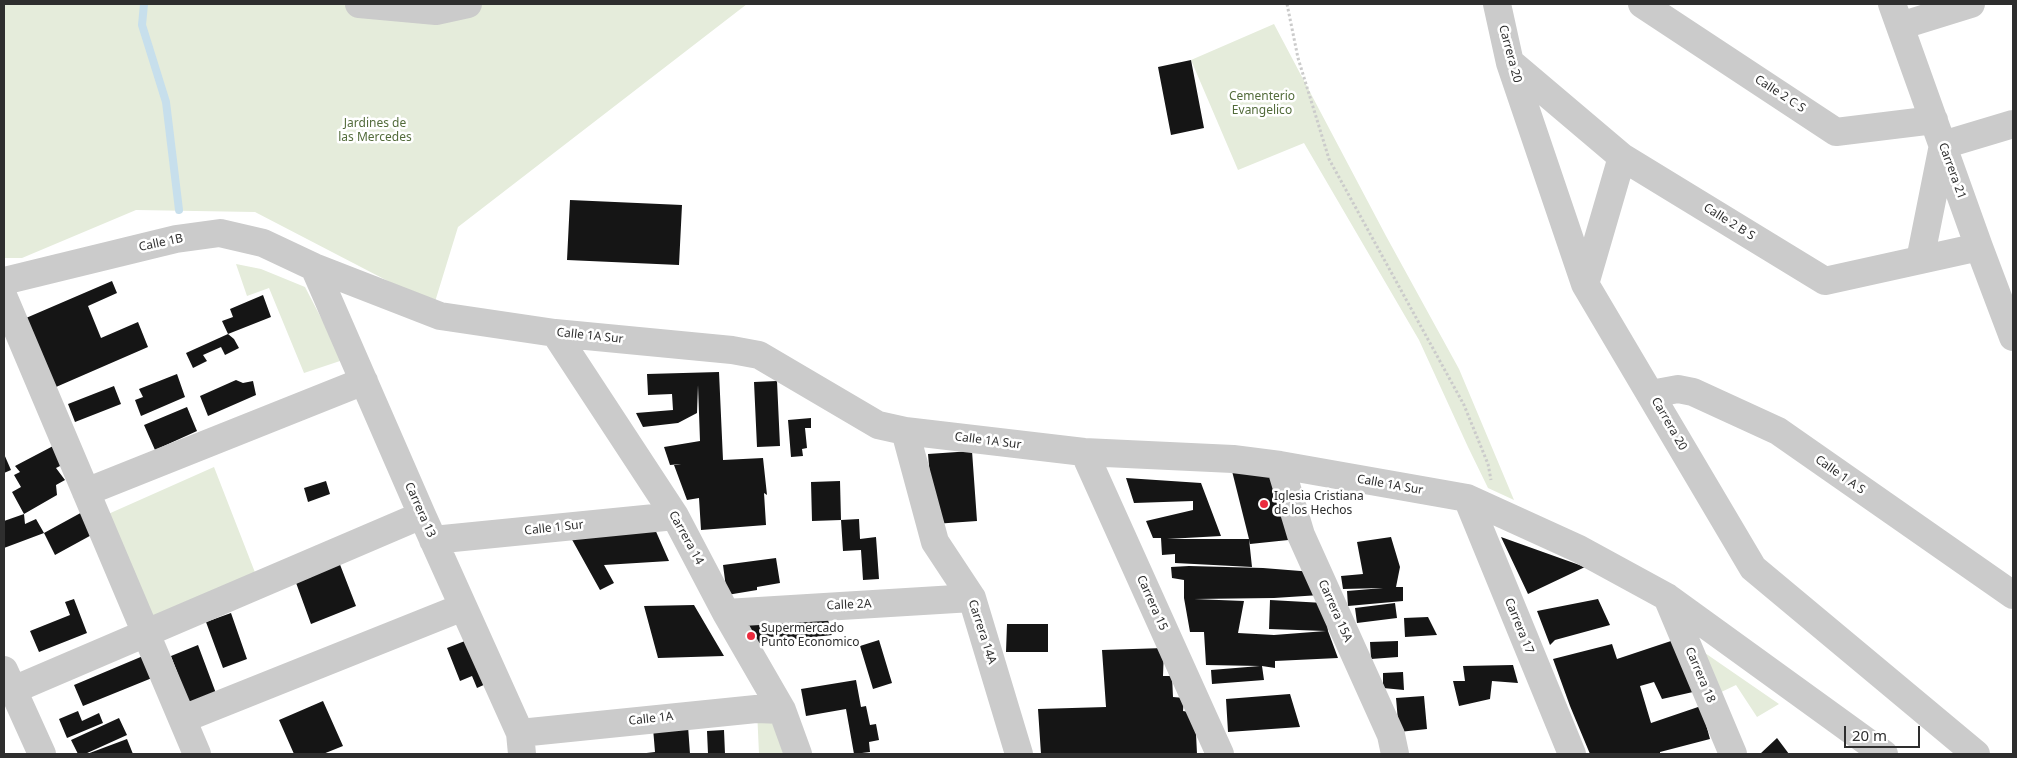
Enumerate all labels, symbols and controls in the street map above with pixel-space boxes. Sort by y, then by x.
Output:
street label: Carrera 20 [1495,24,1525,84]
street label: Calle 2 C S [1752,72,1808,116]
park label: Cementerio Evangelico [1229,90,1295,118]
park label: Jardines de las Mercedes [338,117,412,145]
street label: Carrera 21 [1935,141,1969,201]
street label: Calle 2 B S [1701,201,1757,243]
street label: Calle 1B [137,231,185,255]
street label: Calle 1A Sur [556,325,624,347]
street label: Carrera 20 [1648,395,1690,453]
street label: Calle 1A Sur [954,430,1022,452]
street label: Calle 1 A S [1812,453,1868,497]
street label: Calle 1A Sur [1356,472,1424,498]
street label: Carrera 13 [401,480,439,540]
place label: Iglesia Cristiana de los Hechos [1274,490,1364,518]
marker: Iglesia Cristiana de los Hechos [1258,498,1270,510]
street label: Carrera 14 [665,509,707,567]
street label: Calle 1 Sur [524,518,584,538]
street label: Carrera 15 [1133,573,1171,633]
street label: Carrera 15A [1315,578,1355,644]
street label: Carrera 17 [1501,596,1537,656]
street label: Calle 2A [826,597,872,613]
street label: Carrera 14A [965,598,999,666]
place label: Supermercado Punto Economico [761,622,860,650]
marker: Supermercado Punto Economico [745,630,757,642]
street label: Carrera 18 [1682,645,1718,705]
street label: Calle 1A [628,709,674,729]
scale bar [1847,716,1923,748]
text: 20 m [1852,725,1887,745]

